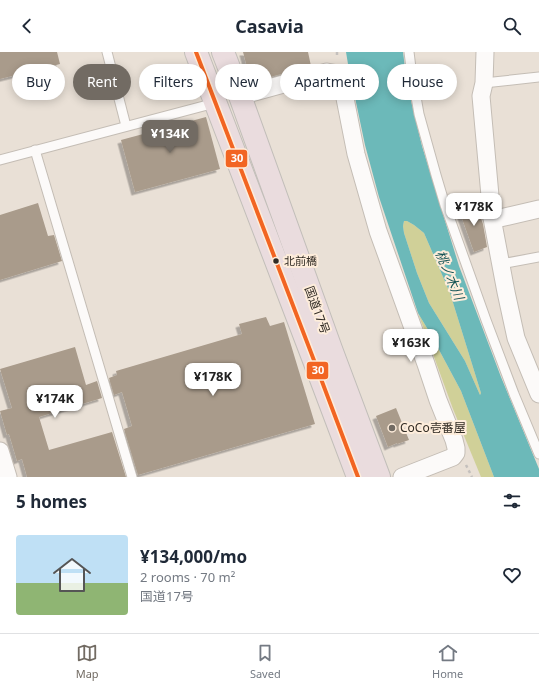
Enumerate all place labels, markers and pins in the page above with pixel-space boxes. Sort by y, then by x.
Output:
pin: ¥134K [142,120,198,154]
pin: ¥178K [446,193,502,227]
place label: 北前橋 [284,253,317,268]
marker: 北前橋 [271,256,281,266]
pin: ¥163K [383,329,439,363]
pin: ¥178K [185,363,241,397]
pin: ¥174K [27,385,83,419]
place label: CoCo壱番屋 [400,419,466,436]
marker: CoCo壱番屋 [387,423,397,433]

